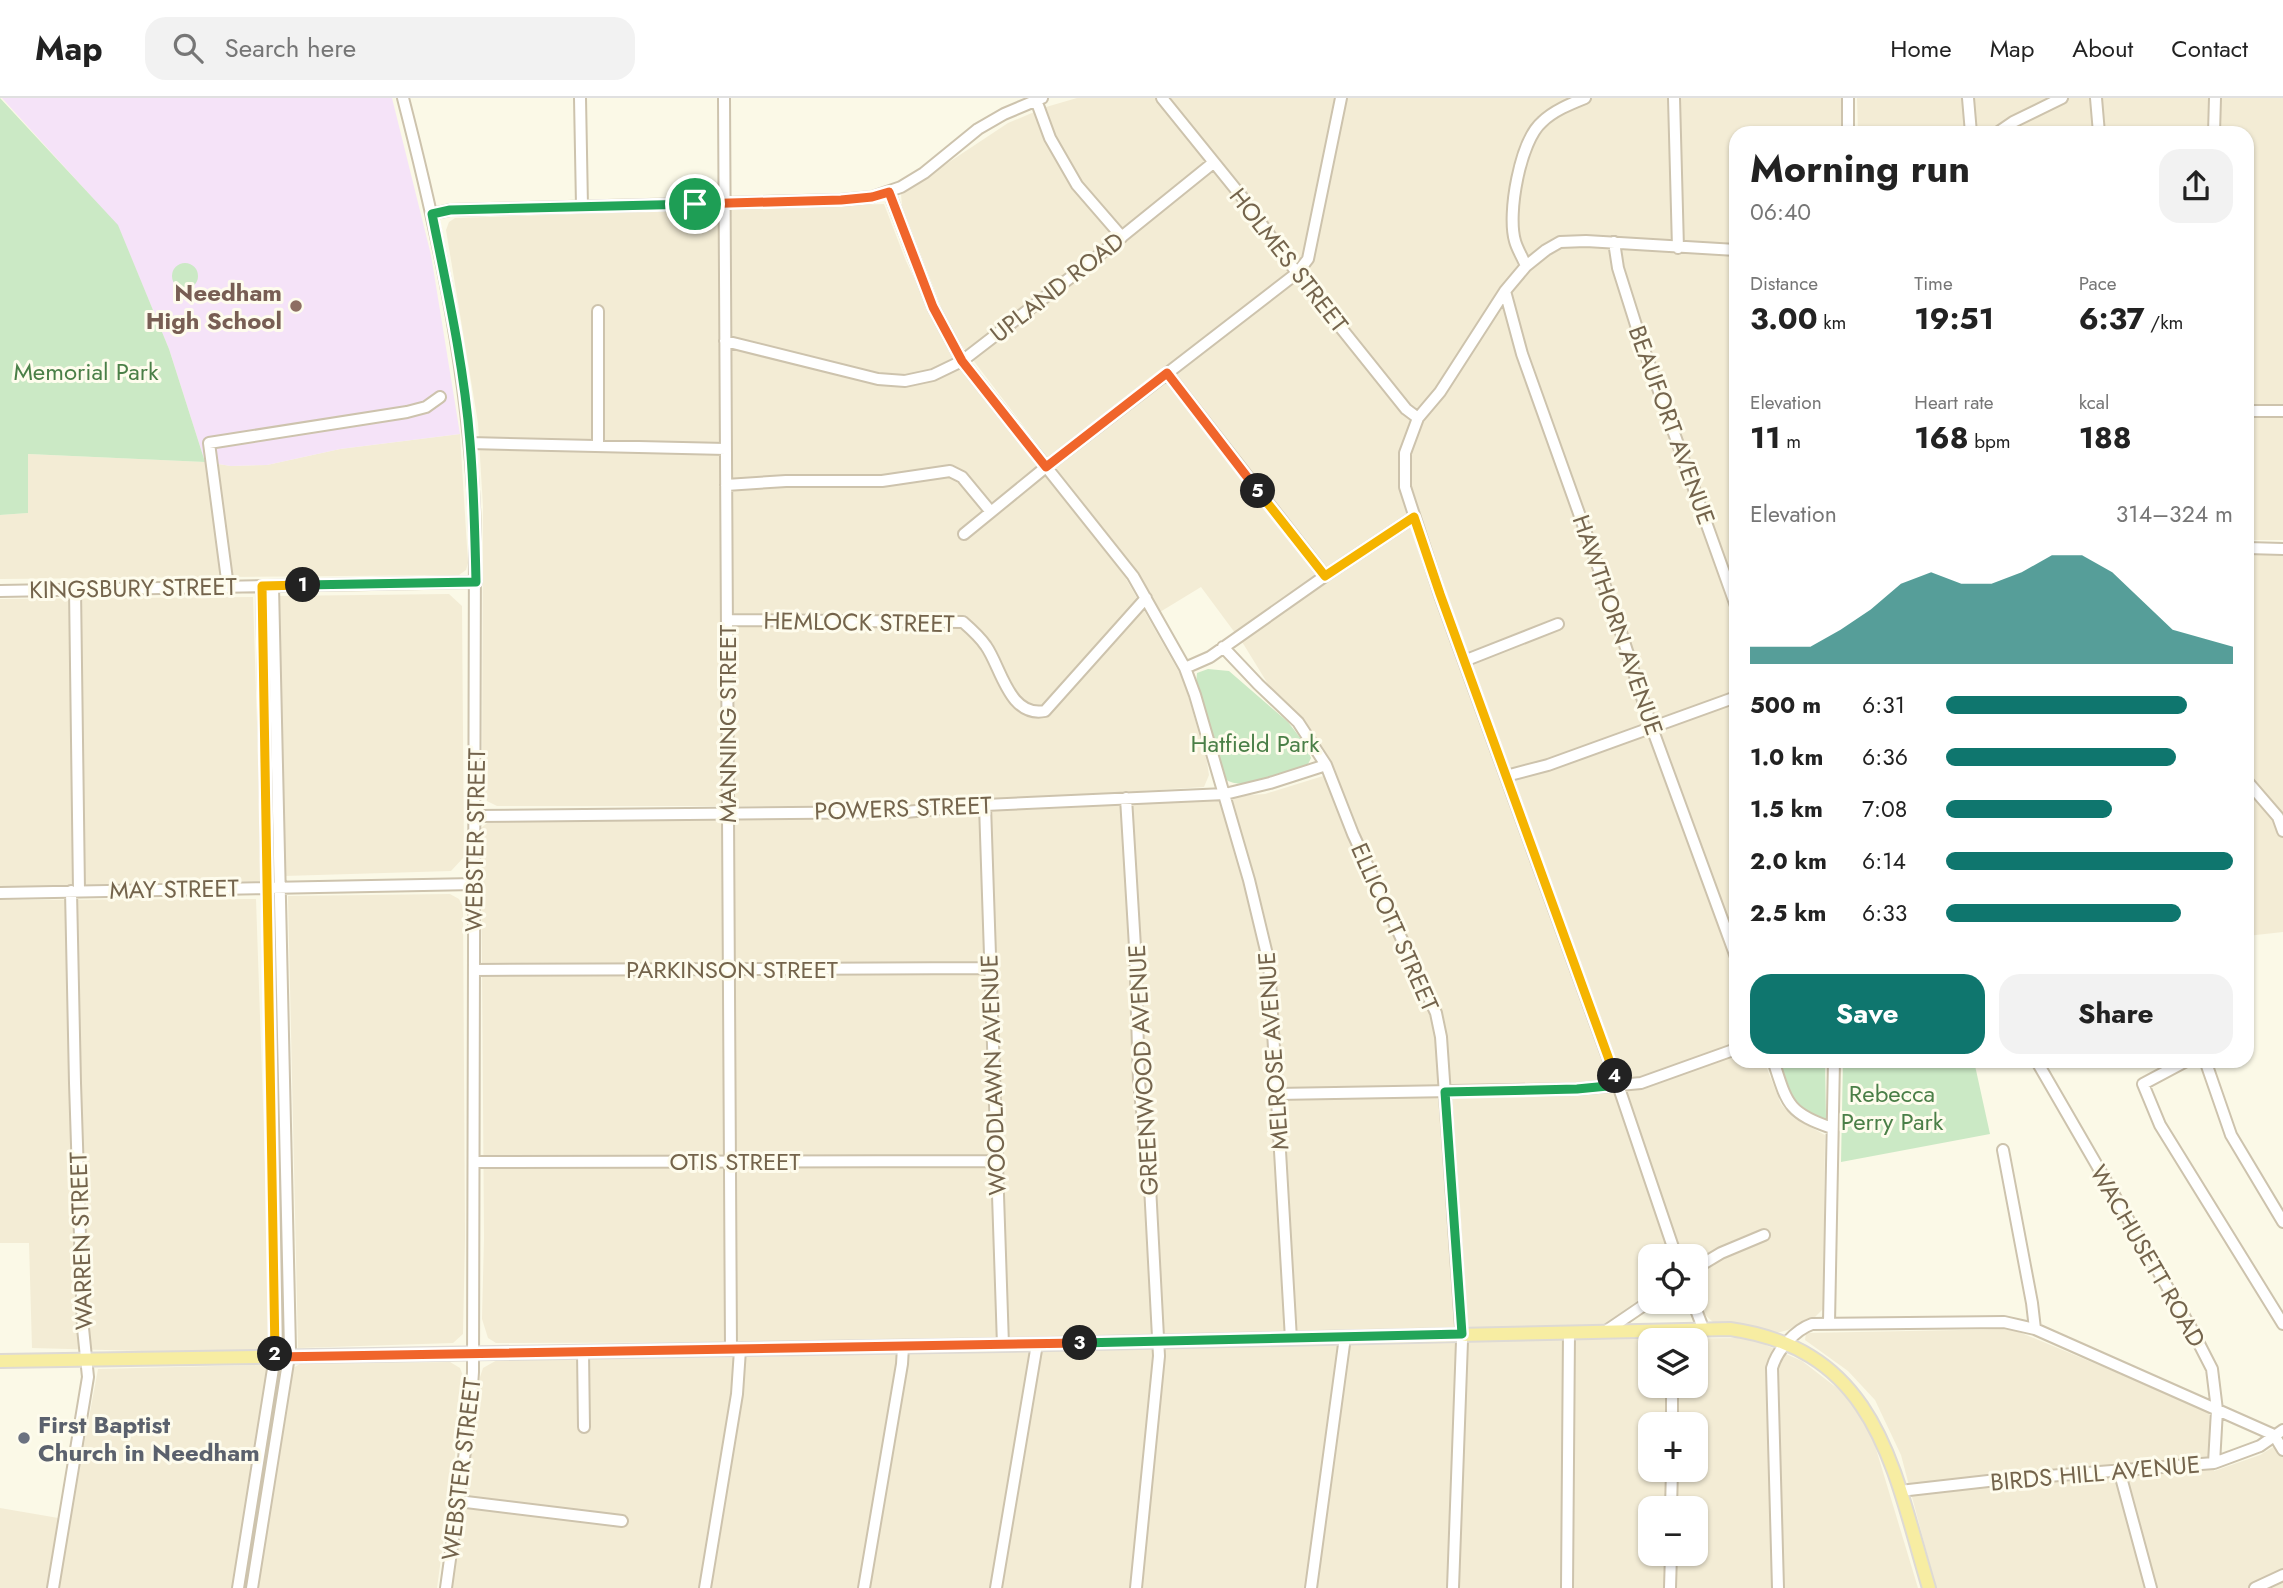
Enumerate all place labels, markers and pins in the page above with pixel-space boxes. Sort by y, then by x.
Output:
pin [665,174,725,234]
place label: Needham High School [146,275,282,338]
marker: Needham High School [288,298,304,314]
pin: 5 [1240,474,1276,508]
pin: 1 [286,568,320,602]
pin: 4 [1598,1058,1632,1094]
pin: 3 [1062,1326,1098,1360]
pin: 2 [258,1336,292,1372]
place label: First Baptist Church in Needham [38,1407,260,1470]
marker: First Baptist Church in Needham [16,1430,32,1446]

